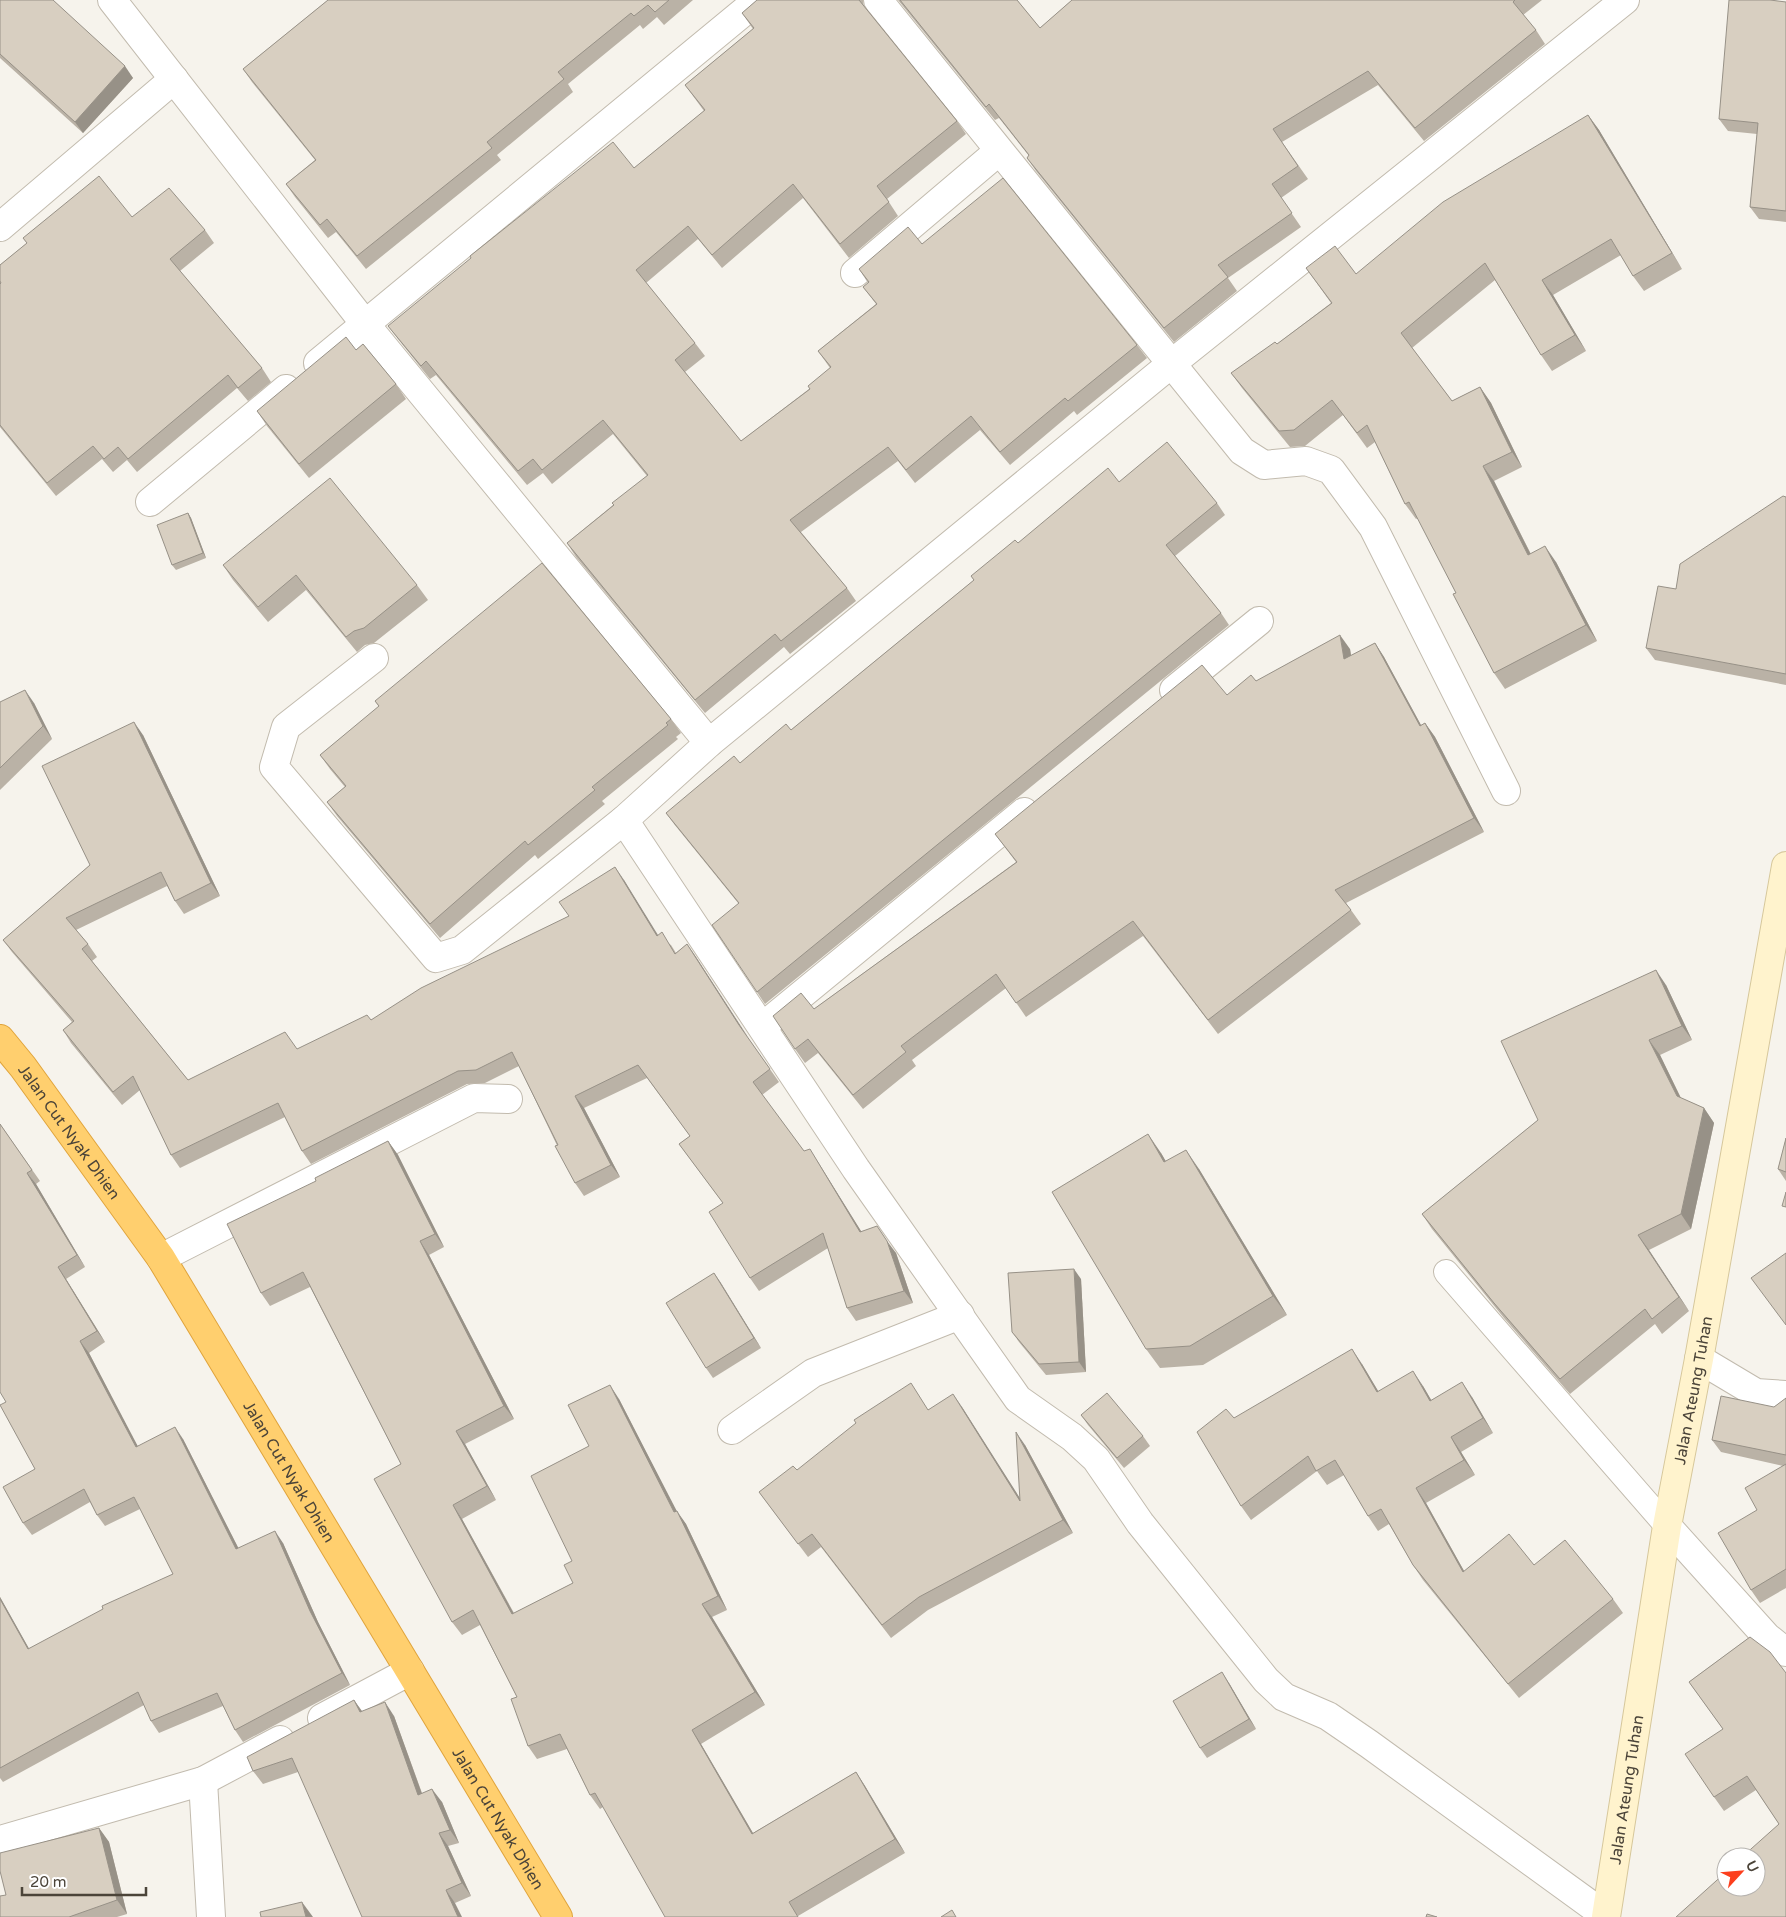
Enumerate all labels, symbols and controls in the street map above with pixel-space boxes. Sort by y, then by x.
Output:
street label: Jalan Cut Nyak Dhien [13,1061,124,1204]
street label: Jalan Ateung Tuhan [1670,1314,1717,1466]
street label: Jalan Cut Nyak Dhien [238,1397,339,1546]
street label: Jalan Ateung Tuhan [1605,1714,1648,1866]
street label: Jalan Cut Nyak Dhien [447,1744,548,1893]
north arrow [1716,1847,1766,1897]
text: U [1742,1858,1762,1875]
scale bar [22,1864,146,1896]
text: 20 m [30,1873,67,1891]

